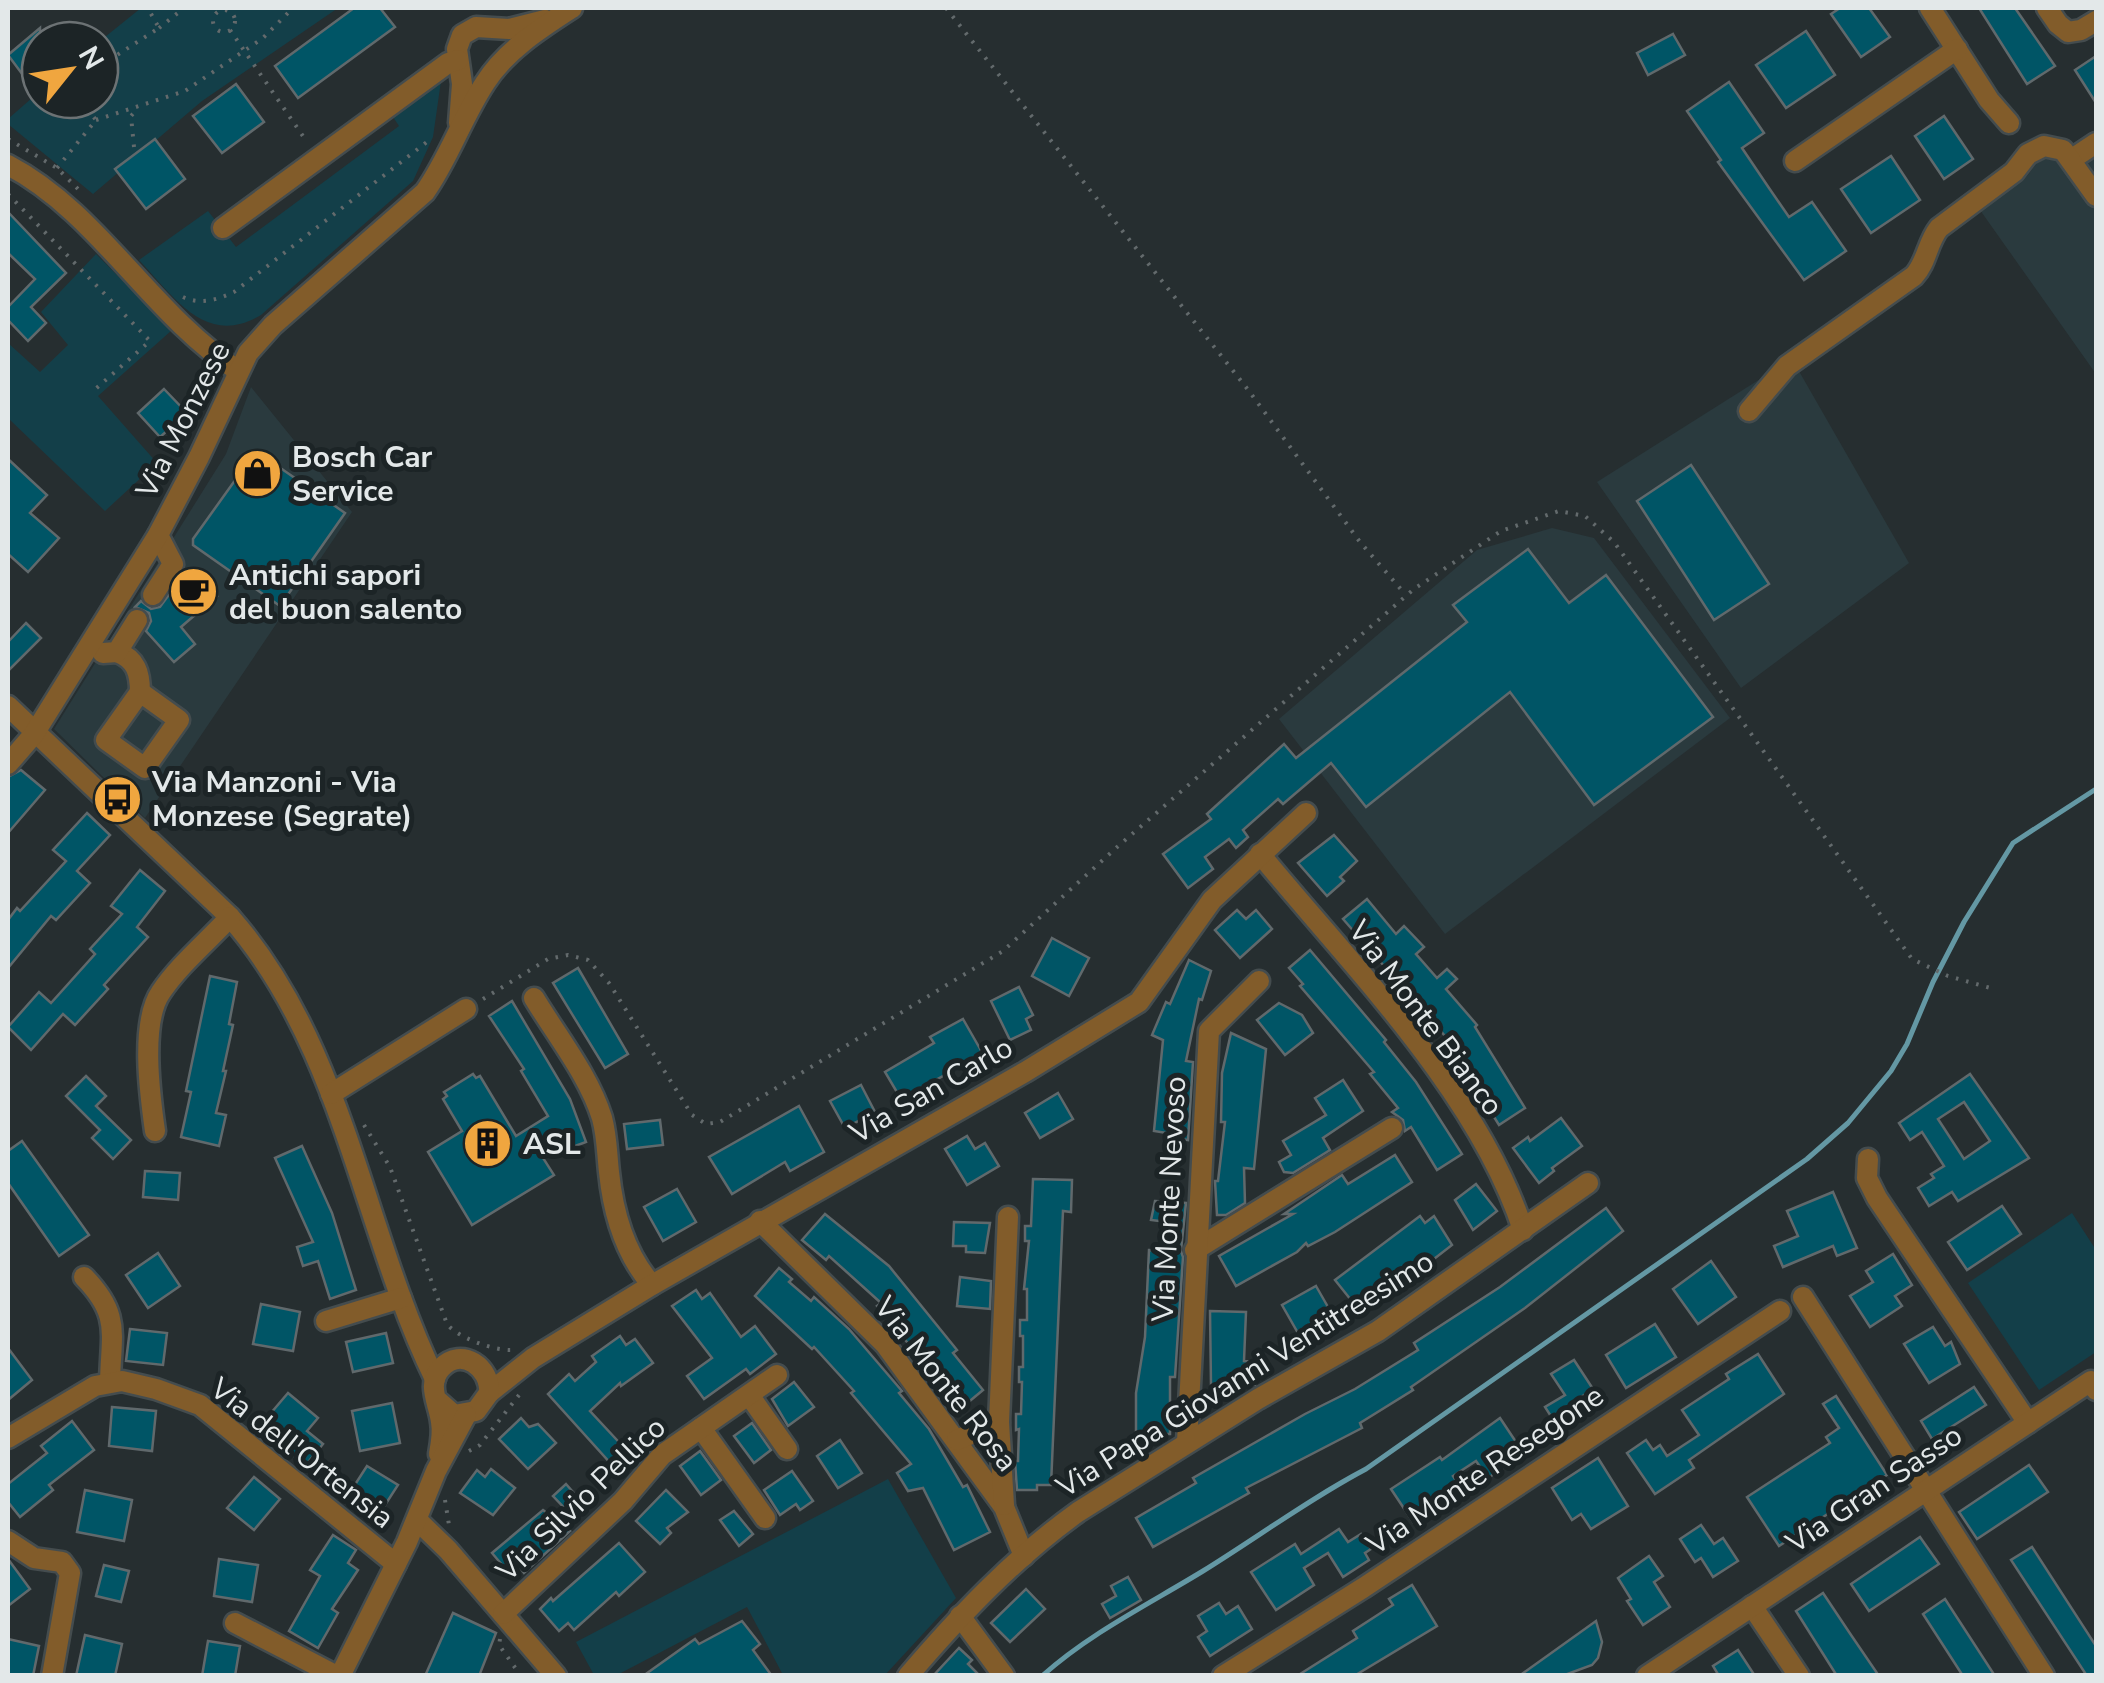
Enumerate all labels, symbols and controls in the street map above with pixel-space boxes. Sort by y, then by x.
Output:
north arrow [20,20,120,120]
text: N [69,39,112,77]
street label: Via Monzese [126,335,240,506]
place label: Bosch Car Service [292,437,433,512]
shop icon: Bosch Car Service [231,448,283,500]
place label: Antichi sapori del buon salento [229,555,462,630]
cafe icon: Antichi sapori del buon salento [168,566,220,618]
place label: Via Manzoni - Via Monzese (Segrate) [151,762,412,837]
bus stop icon: Via Manzoni - Via Monzese (Segrate) [91,773,143,825]
street label: Via Monte Bianco [1338,911,1513,1125]
street label: Via San Carlo [841,1027,1020,1154]
street label: Via Monte Nevoso [1143,1075,1196,1324]
building icon: ASL [462,1118,514,1170]
place label: ASL [523,1124,581,1165]
street label: Via Papa Giovanni Ventitreesimo [1048,1241,1442,1508]
street label: Via Monte Rosa [864,1288,1027,1480]
street label: Via dell'Ortensia [200,1368,402,1538]
street label: Via Monte Resegone [1358,1376,1612,1566]
street label: Via Silvio Pellico [487,1408,675,1592]
street label: Via Gran Sasso [1777,1415,1970,1564]

